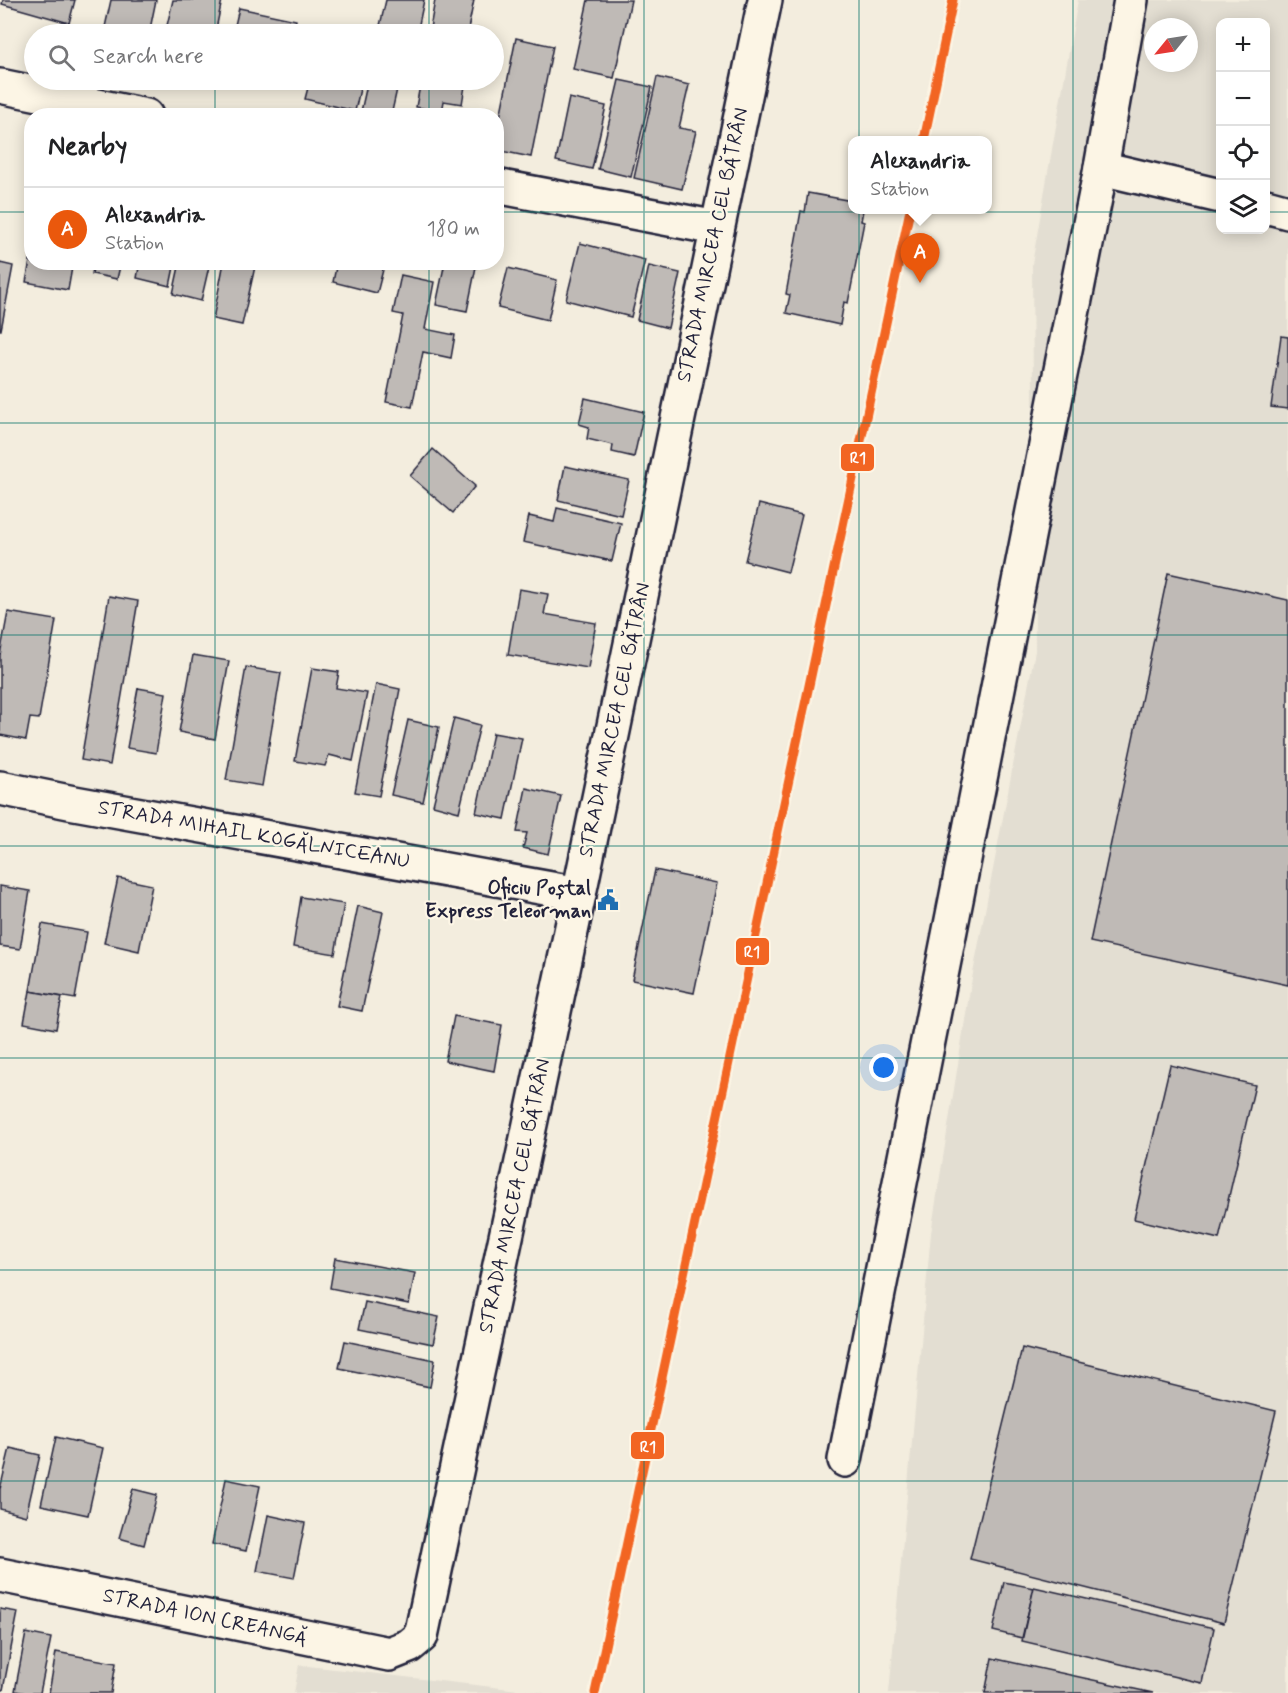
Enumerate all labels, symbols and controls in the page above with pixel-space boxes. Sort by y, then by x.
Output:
north arrow [1144,18,1198,72]
map controls [1216,18,1270,234]
button: + [1216,18,1270,72]
search box [24,24,504,90]
icon: search [45,41,78,74]
text: Search here [93,43,204,71]
button: − [1216,72,1270,126]
street label: STRADA MIRCEA CEL BĂTRÂN [671,105,755,385]
button: locate [1216,126,1270,180]
text: Nearby [48,130,127,164]
popup [848,136,992,214]
text: Alexandria [870,148,970,176]
text: Station [870,176,929,203]
button: layers [1216,180,1270,234]
text: Alexandria [105,202,205,230]
text: A [61,216,74,243]
text: 180 m [427,216,480,243]
text: Station [105,230,164,257]
pin: A [900,234,940,283]
line badge: R1 [840,443,875,472]
text: R1 [850,448,866,469]
street label: STRADA MIRCEA CEL BĂTRÂN [573,580,657,860]
street label: STRADA MIHAIL KOGĂLNICEANU [96,794,412,876]
place label: Oficiu Poștal Express Teleorman [425,875,591,925]
public building icon: Oficiu Poștal Express Teleorman [596,888,620,912]
line badge: R1 [735,937,770,966]
text: R1 [744,942,760,963]
your location [869,1053,898,1082]
street label: STRADA MIRCEA CEL BĂTRÂN [473,1056,557,1336]
line badge: R1 [630,1431,665,1460]
text: R1 [640,1437,656,1458]
street label: STRADA ION CREANGĂ [100,1582,310,1652]

